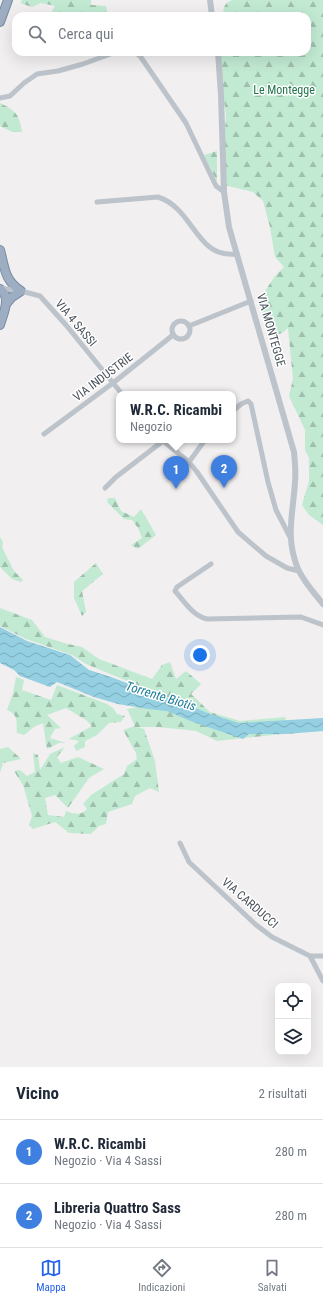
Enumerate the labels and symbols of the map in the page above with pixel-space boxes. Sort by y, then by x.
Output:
park label: Le Montegge [253,83,315,97]
street label: VIA MONTEGGE [254,292,288,368]
street label: VIA 4 SASSI [52,297,100,349]
street label: VIA INDUSTRIE [70,350,136,404]
pin: 2 [211,455,237,488]
pin: 1 [163,456,189,489]
your location [190,645,210,665]
water label: Torrente Biotis [124,678,198,714]
street label: VIA CARDUCCI [219,875,281,931]

